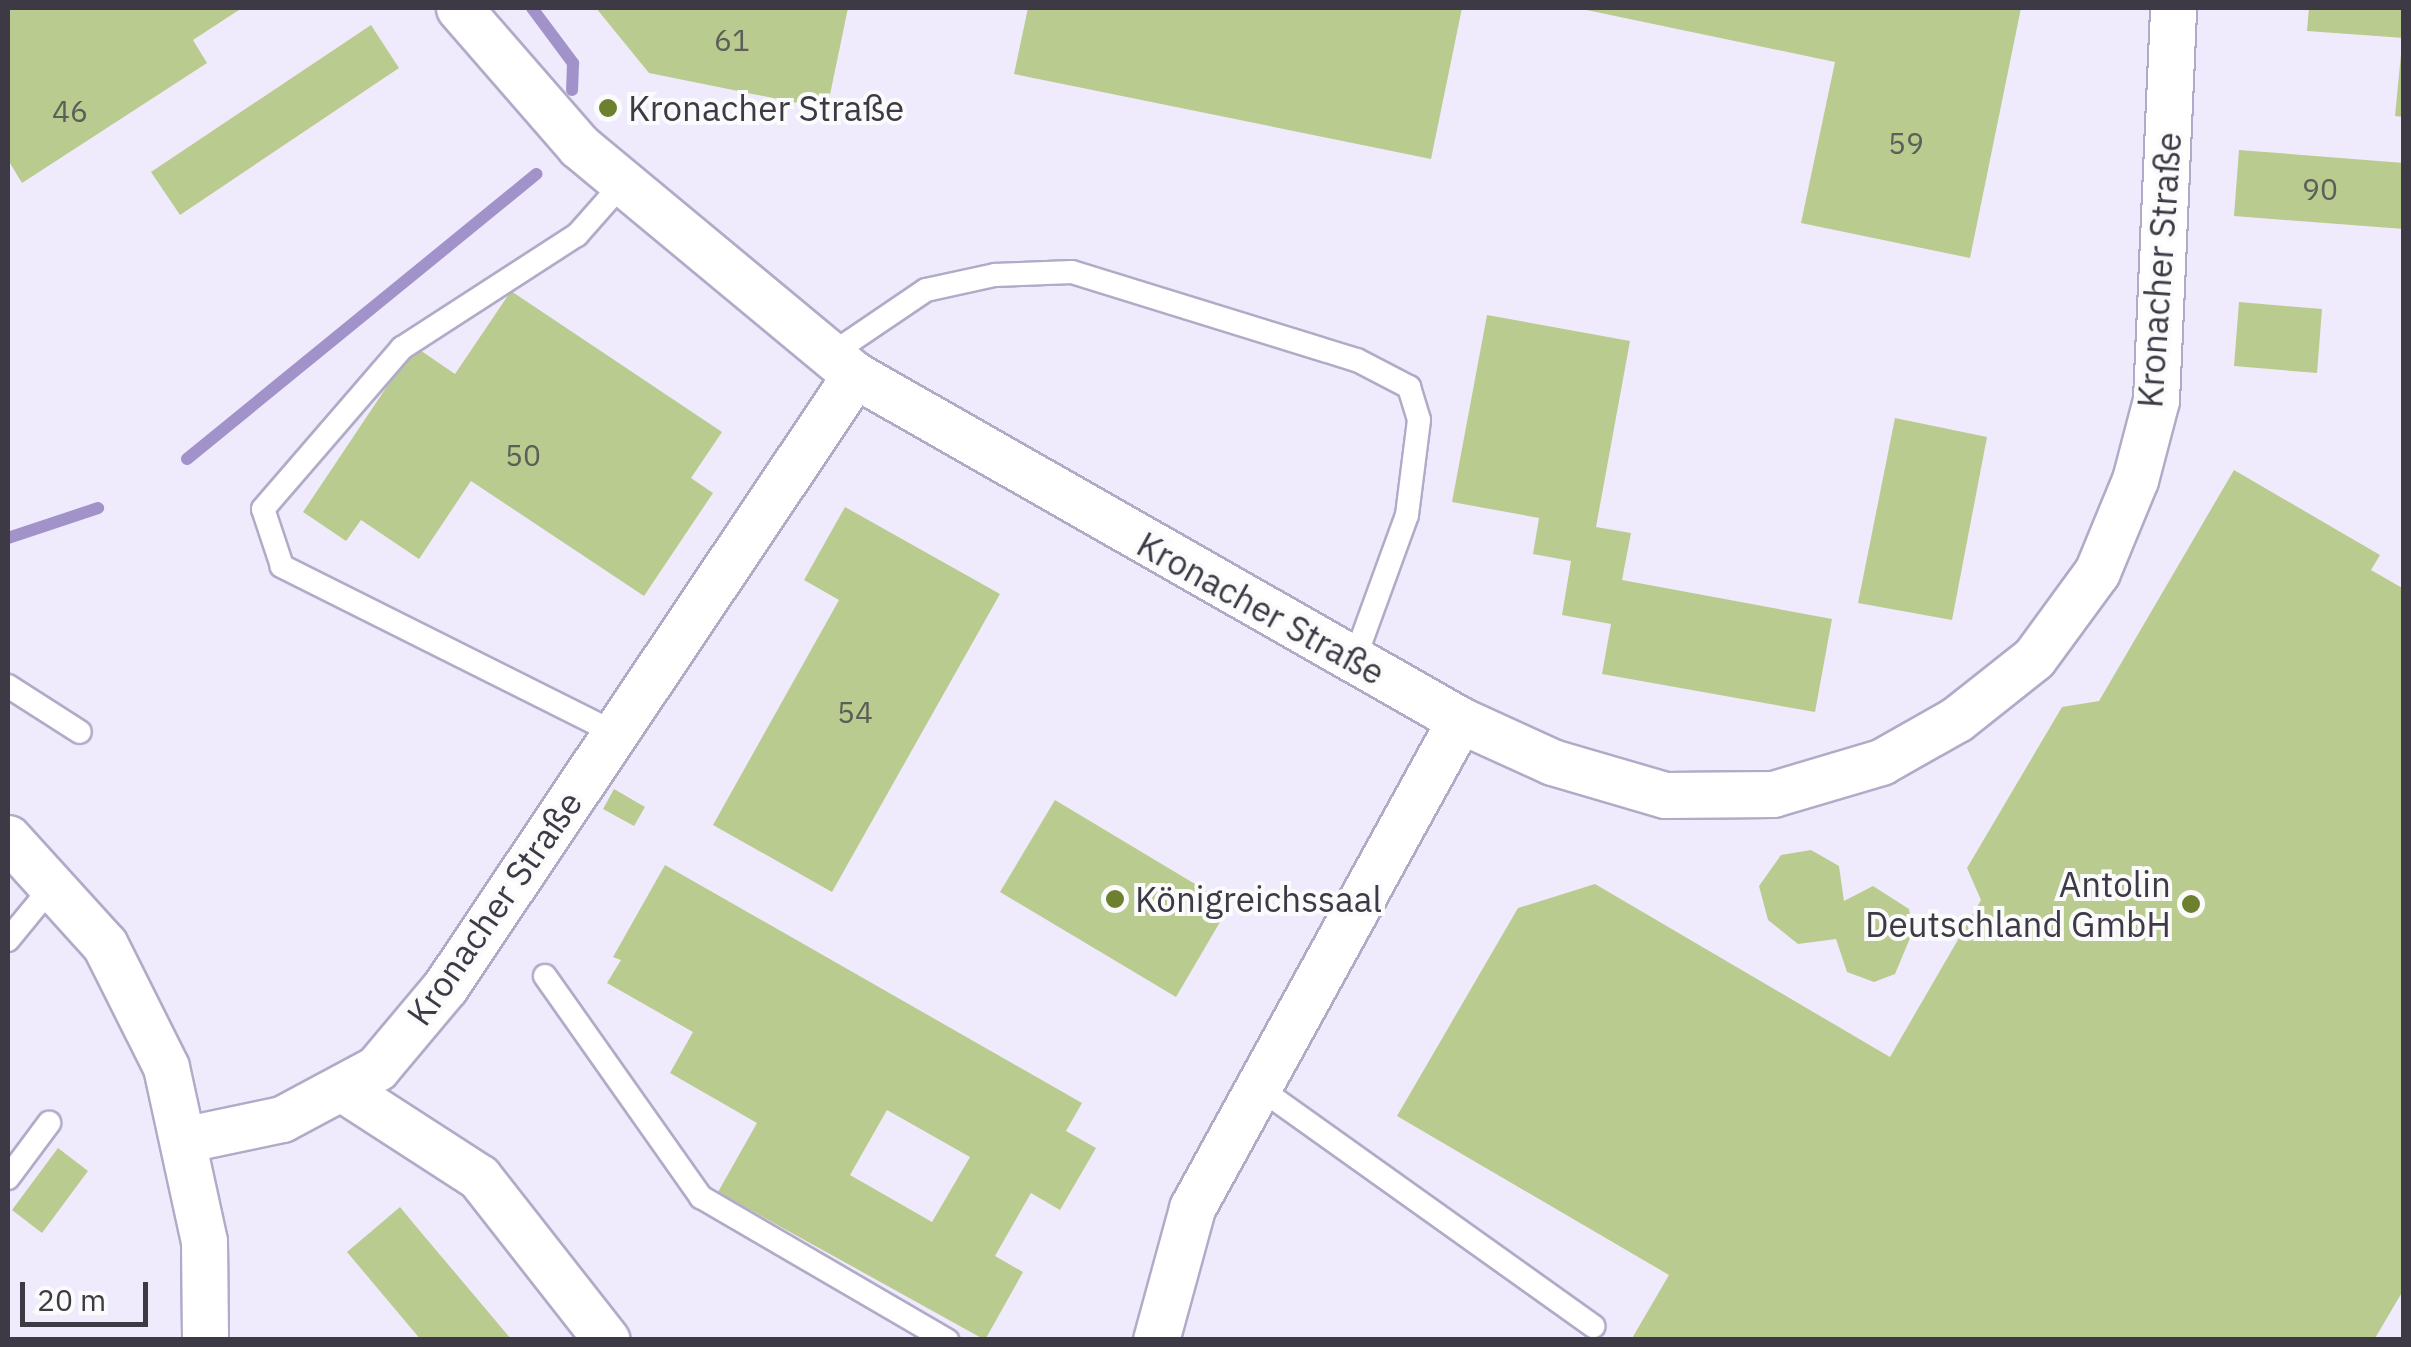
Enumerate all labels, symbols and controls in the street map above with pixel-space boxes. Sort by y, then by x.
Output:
house number: 61 [714,22,750,58]
place label: Kronacher Straße [628,87,904,129]
house number: 46 [52,93,88,129]
marker: Kronacher Straße [597,97,619,119]
house number: 59 [1888,125,1924,161]
street label: Kronacher Straße [2128,131,2190,409]
house number: 90 [2302,171,2338,207]
house number: 50 [505,437,541,473]
street label: Kronacher Straße [1130,523,1392,693]
house number: 54 [837,694,873,730]
street label: Kronacher Straße [398,783,590,1033]
place label: Antolin Deutschland GmbH [1865,863,2171,945]
place label: Königreichssaal [1135,878,1382,920]
marker: Königreichssaal [1104,888,1126,910]
marker: Antolin Deutschland GmbH [2180,893,2202,915]
scale bar [25,1262,152,1324]
text: 20 m [37,1280,106,1319]

